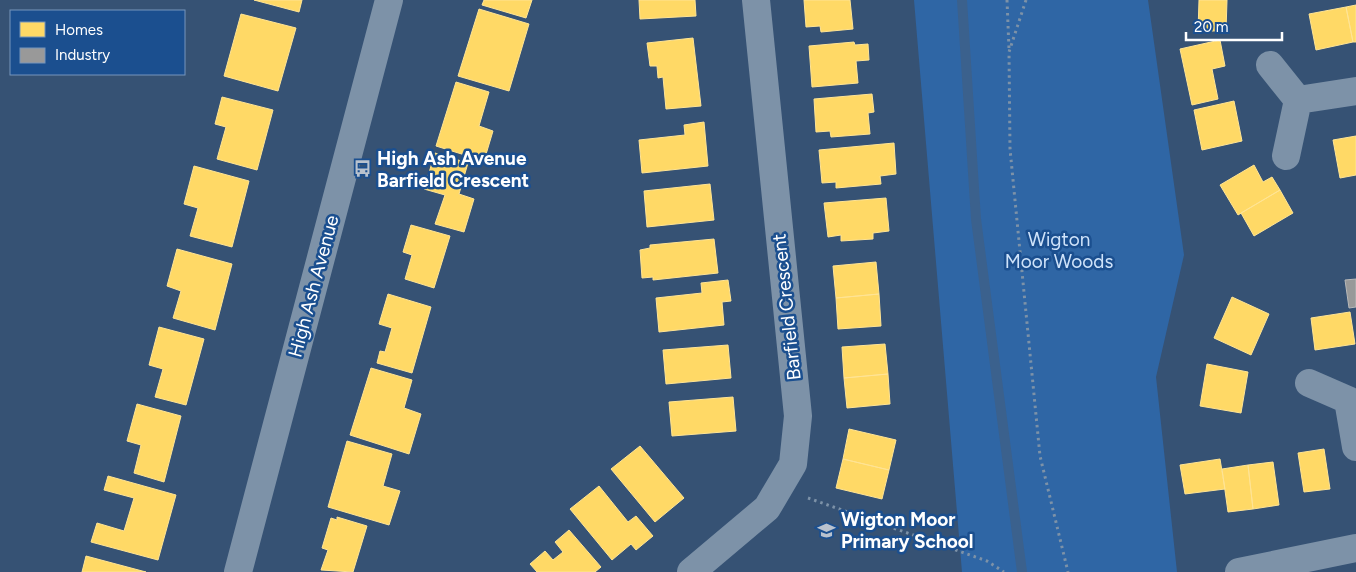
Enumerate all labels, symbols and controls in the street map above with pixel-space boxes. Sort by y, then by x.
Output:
legend [10,10,185,75]
scale bar [1186,10,1282,42]
text: 20 m [1194,18,1228,36]
text: Homes [55,21,103,39]
text: Industry [55,46,110,64]
place label: High Ash Avenue Barfield Crescent [377,147,529,192]
bus stop icon: High Ash Avenue Barfield Crescent [353,159,373,179]
street label: High Ash Avenue [283,212,344,360]
park label: Wigton Moor Woods [1005,228,1114,273]
street label: Barfield Crescent [767,232,806,381]
place label: Wigton Moor Primary School [841,508,973,553]
school or university icon: Wigton Moor Primary School [817,520,837,540]

